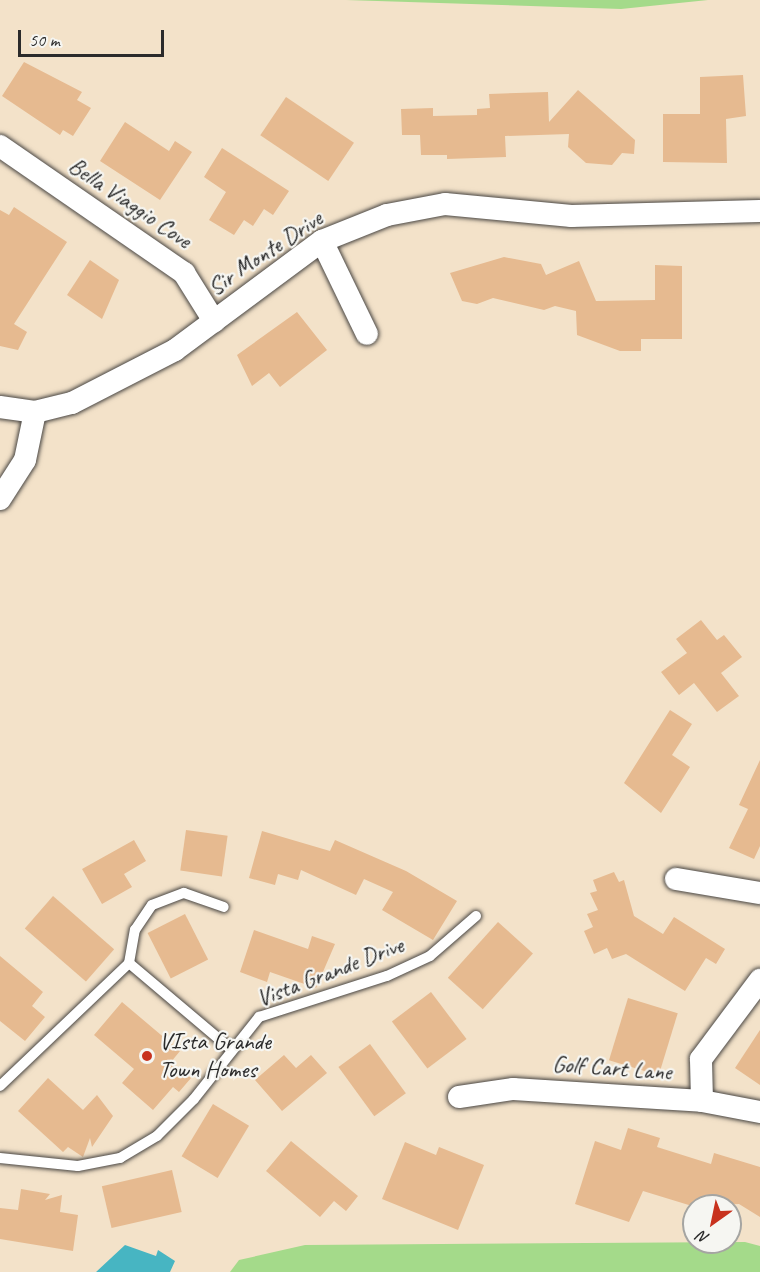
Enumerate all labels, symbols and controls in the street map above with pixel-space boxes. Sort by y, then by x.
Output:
scale bar [21,18,166,56]
text: 50 m [29,29,60,51]
street label: Bella Viaggio Cove [63,152,197,254]
street label: Sir Monte Drive [202,204,328,302]
street label: Vista Grande Drive [252,931,408,1013]
place label: VIsta Grande Town Homes [159,1028,271,1084]
marker: VIsta Grande Town Homes [140,1049,154,1063]
street label: Golf Cart Lane [551,1049,673,1087]
north arrow [682,1194,742,1254]
text: N [694,1226,713,1249]

